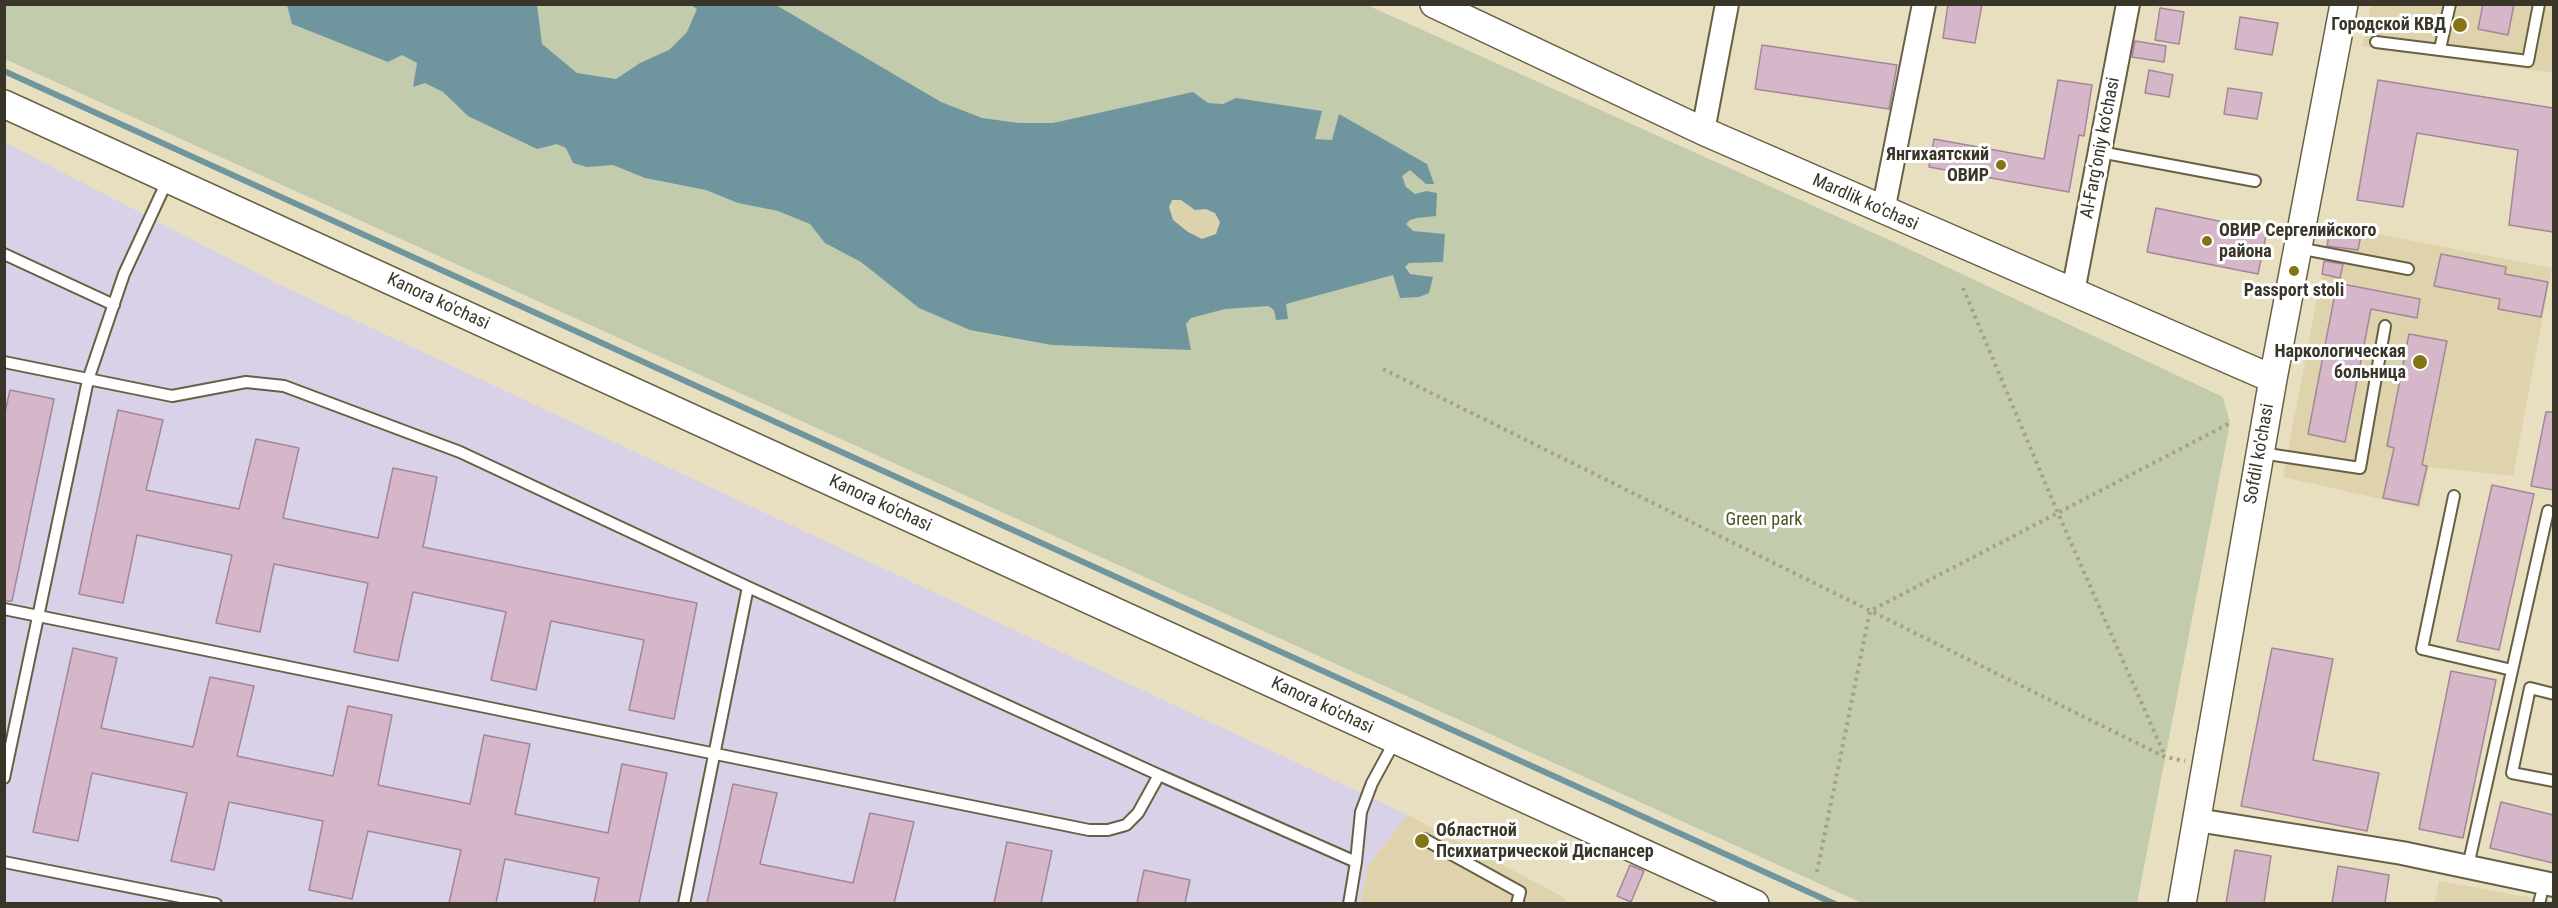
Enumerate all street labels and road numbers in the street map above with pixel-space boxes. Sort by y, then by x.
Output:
street label: Al-Farg‘oniy ko‘chasi [2077,75,2125,221]
street label: Mardlik ko‘chasi [1809,170,1921,236]
street label: Kanora ko'chasi [383,269,493,335]
street label: Sofdil ko'chasi [2241,402,2279,506]
street label: Kanora ko'chasi [825,471,935,537]
street label: Kanora ko'chasi [1267,673,1377,739]

